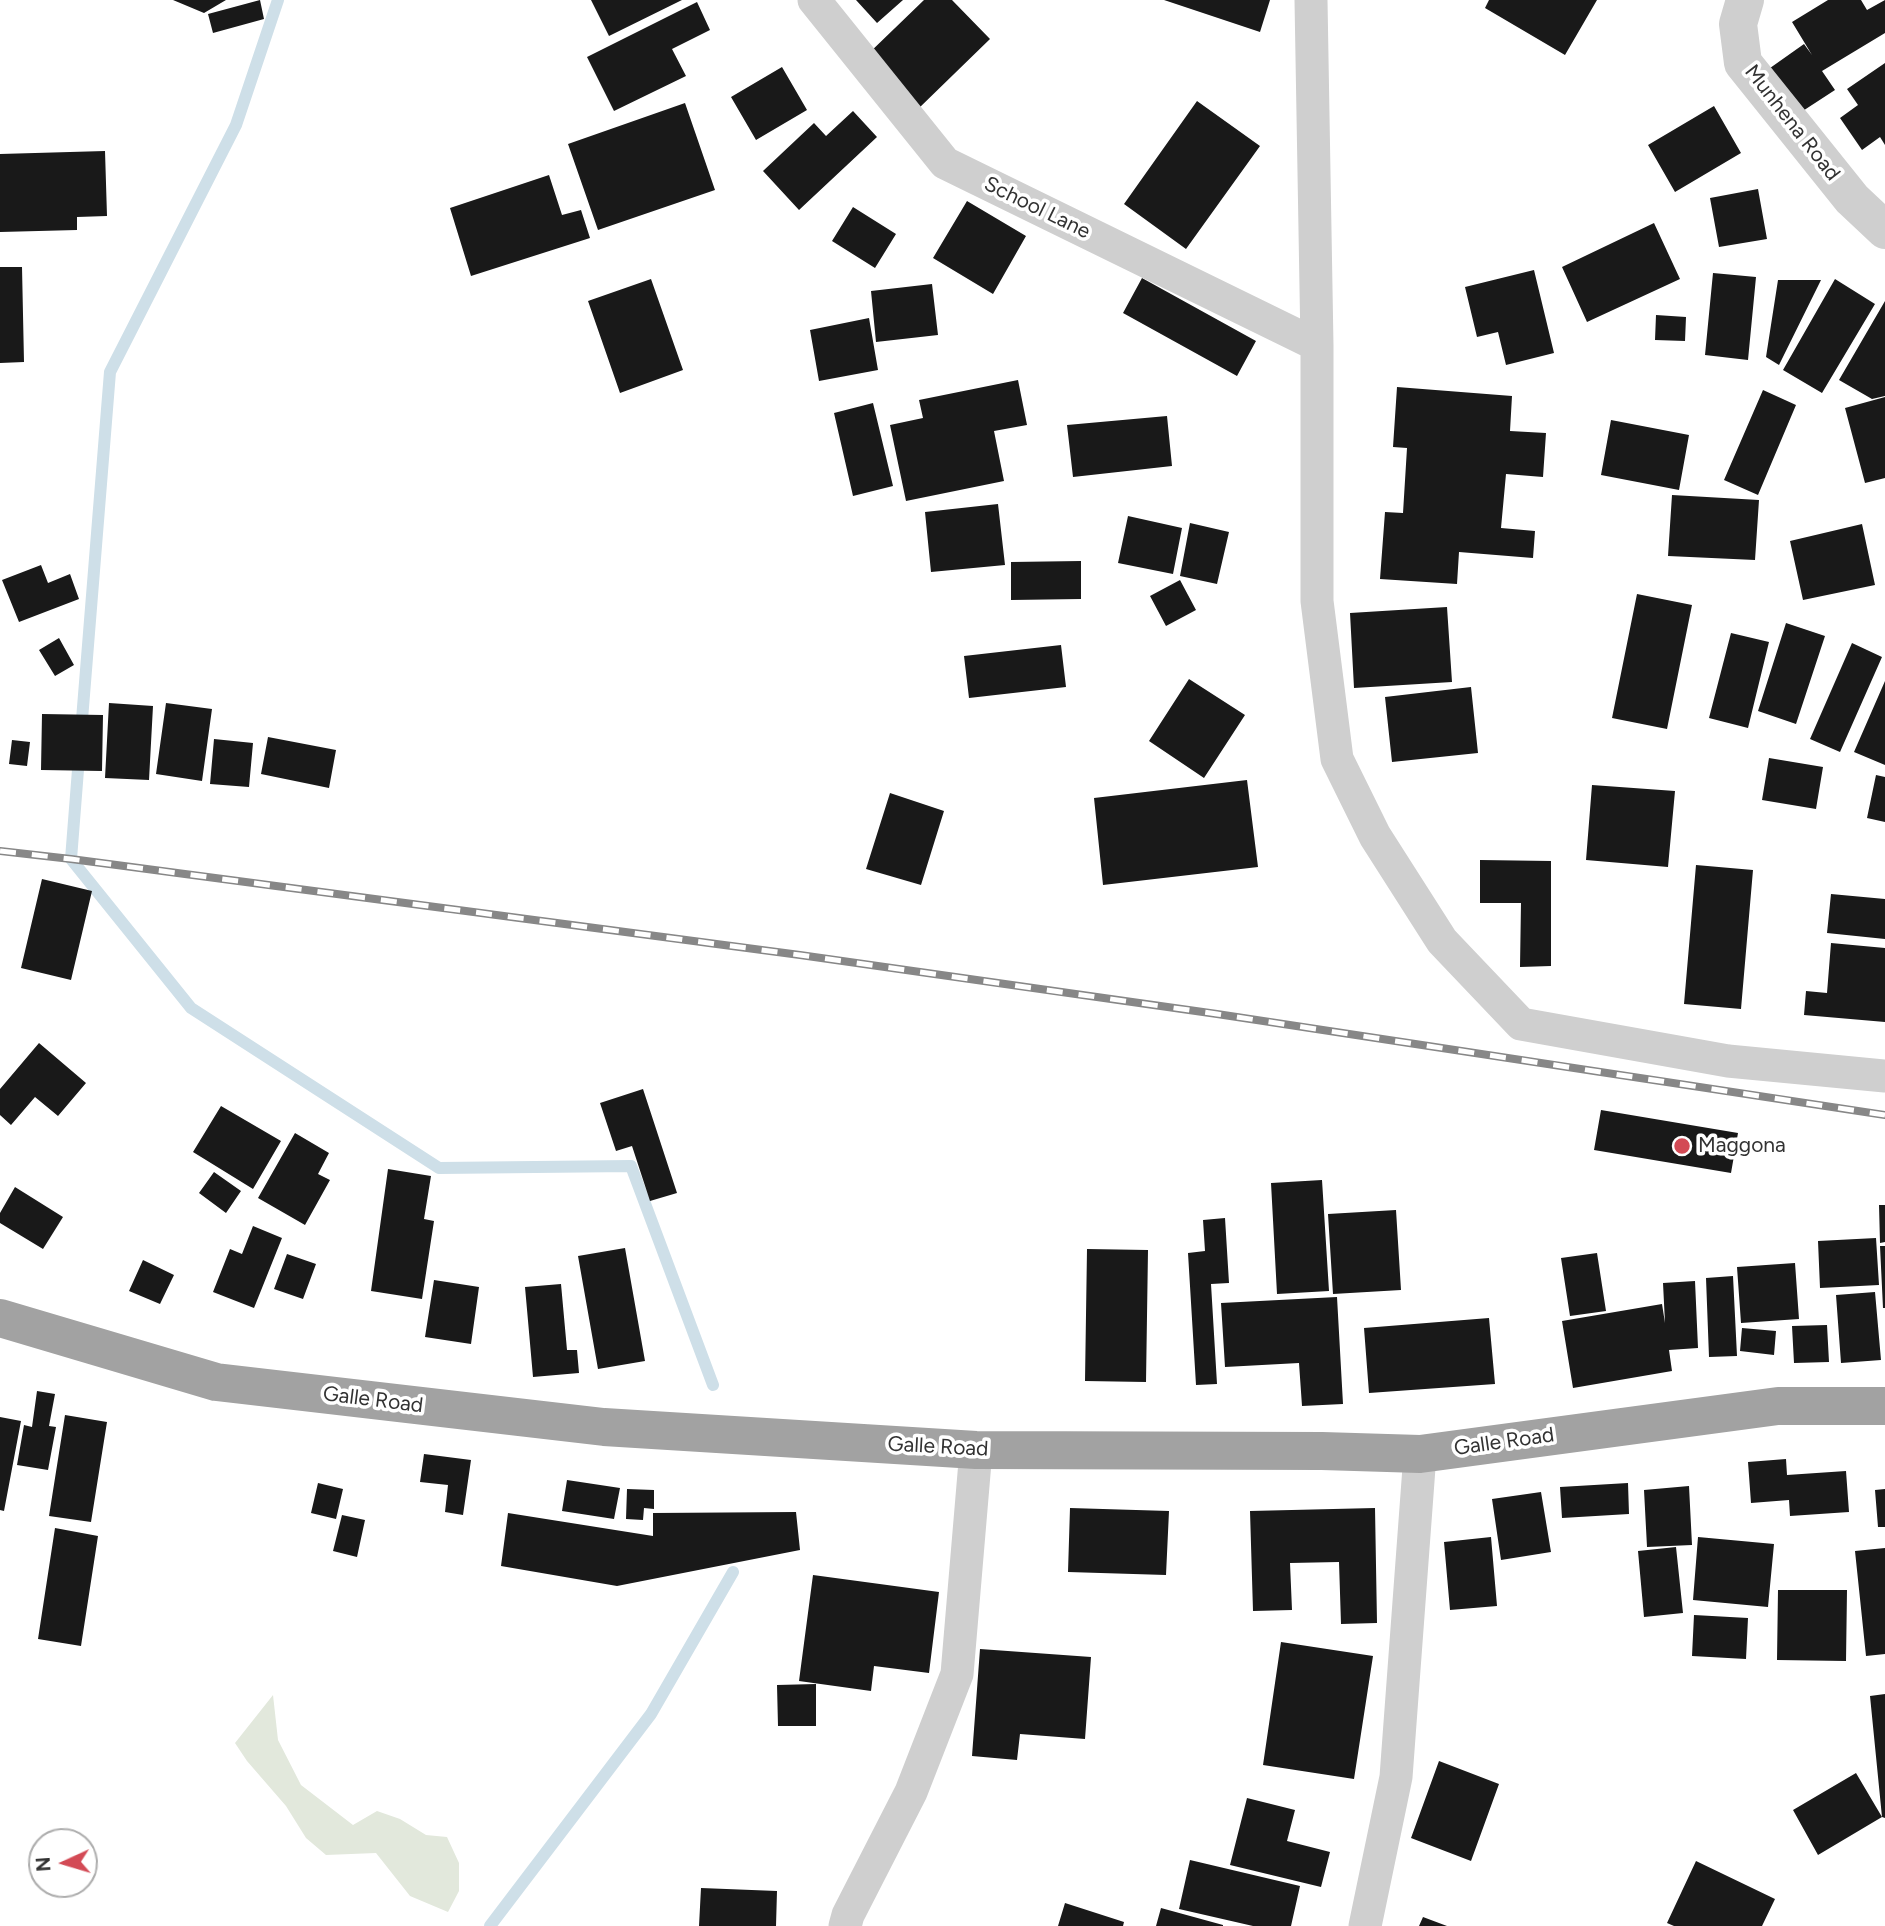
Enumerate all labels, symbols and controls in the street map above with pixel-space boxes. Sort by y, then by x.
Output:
street label: Munhena Road [1739,60,1845,186]
street label: School Lane [980,171,1094,245]
place label: Maggona [1698,1133,1786,1159]
marker: Maggona [1672,1136,1692,1156]
street label: Galle Road [321,1381,425,1419]
street label: Galle Road [1452,1423,1556,1461]
street label: Galle Road [887,1432,989,1462]
north arrow [28,1828,98,1898]
text: N [32,1856,56,1872]

